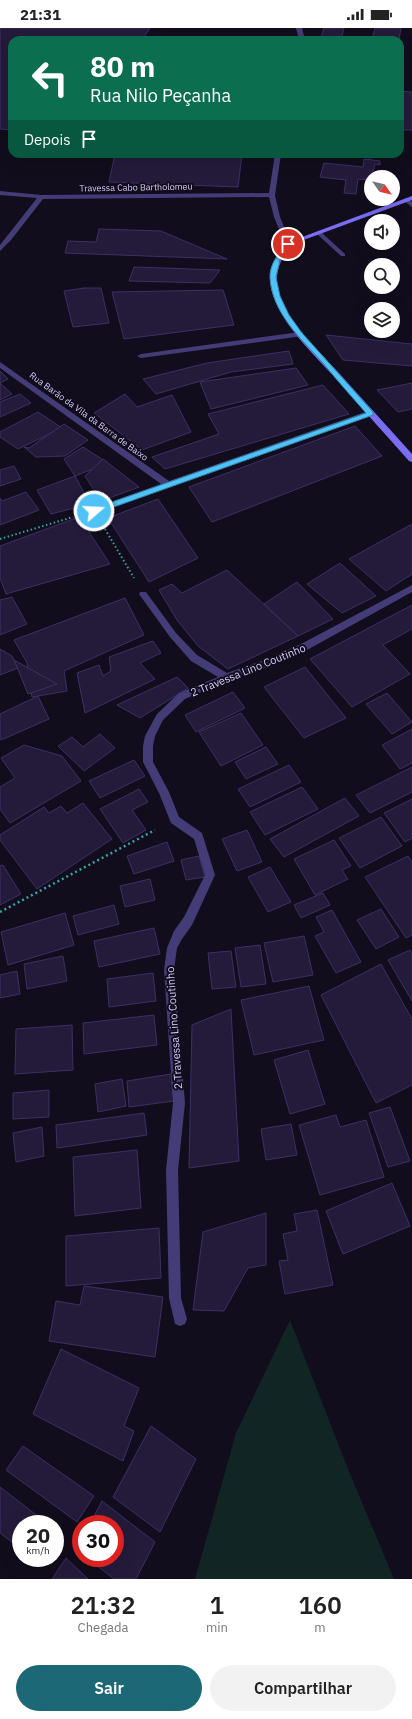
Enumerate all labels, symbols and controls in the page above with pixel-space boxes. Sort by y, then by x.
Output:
text: 21:31 [20,5,61,24]
text: 80 m [90,48,155,85]
icon: left [24,52,76,104]
text: Rua Nilo Peçanha [90,84,231,107]
icon: arrive [78,128,100,150]
text: Depois [24,130,70,149]
north arrow [364,170,400,206]
map controls [364,170,400,338]
street label: Travessa Cabo Bartholomeu [79,181,193,193]
button: sound [364,214,400,250]
pin [271,227,305,261]
icon: arrive [277,233,299,255]
button: search [364,258,400,294]
button: layers [364,302,400,338]
street label: Rua Barão da Vila da Barra de Baixo [28,369,150,463]
position arrow [73,490,115,532]
street label: 2 Travessa Lino Coutinho [188,640,308,700]
street label: 2 Travessa Lino Coutinho [163,966,185,1090]
speed limit sign: 30 [72,1515,124,1567]
text: 20 [26,1522,50,1549]
text: km/h [26,1544,50,1557]
text: 21:32 [70,1589,136,1621]
text: 1 [210,1589,224,1621]
text: 160 [298,1589,342,1621]
text: Chegada [78,1619,128,1636]
text: min [206,1619,228,1636]
text: m [314,1619,326,1636]
button: Sair [16,1665,202,1711]
button: Compartilhar [210,1665,396,1711]

